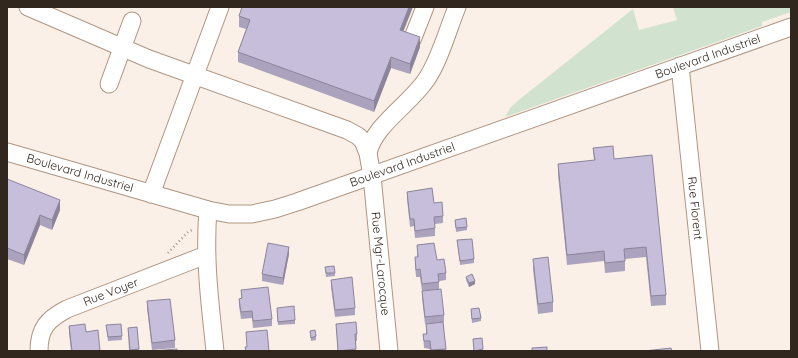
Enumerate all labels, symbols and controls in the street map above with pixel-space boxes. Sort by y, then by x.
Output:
street label: Boulevard Industriel [653,30,762,82]
street label: Boulevard Industriel [348,139,457,190]
street label: Boulevard Industriel [25,150,135,195]
street label: Rue Florent [685,176,706,241]
street label: Rue Mgr-Larocque [369,211,394,316]
street label: Rue Voyer [81,274,141,309]

